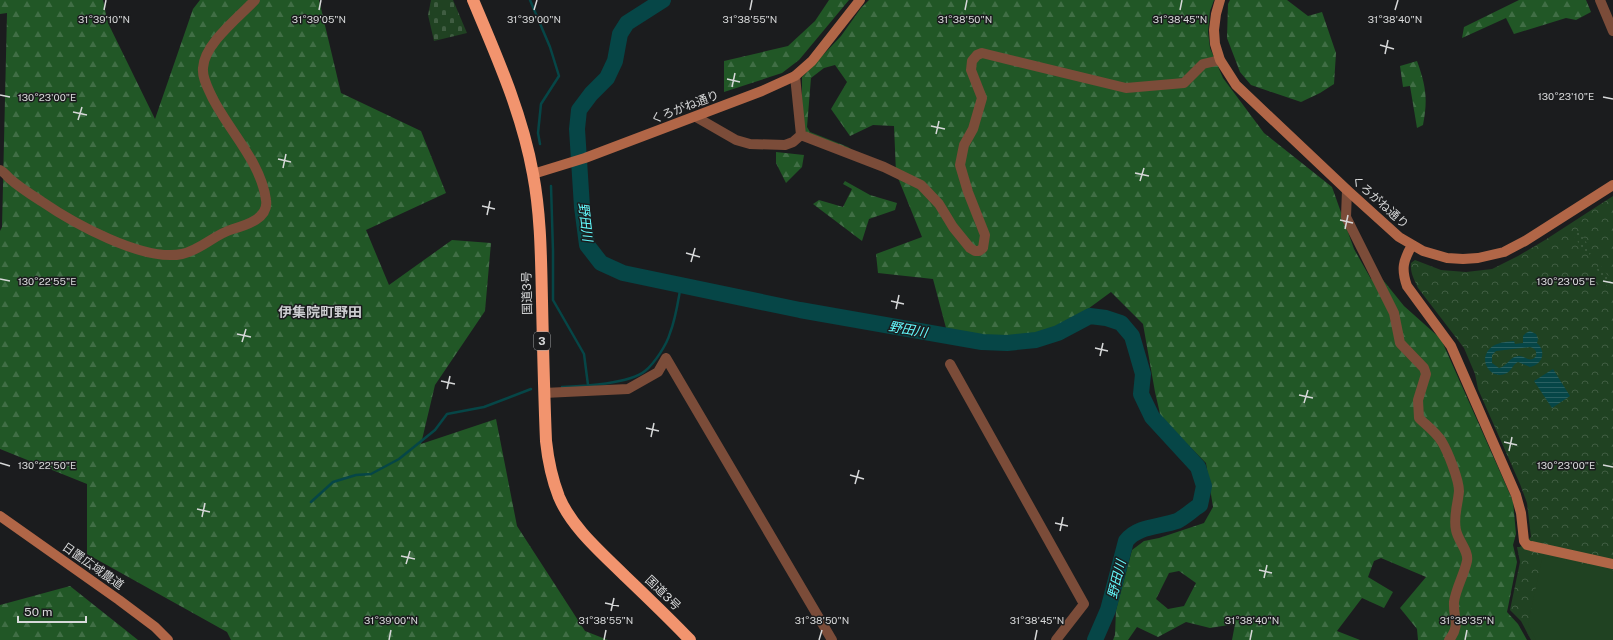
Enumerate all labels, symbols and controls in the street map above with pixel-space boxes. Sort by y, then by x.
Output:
text: 31°39'10"N [78,13,130,25]
text: 31°39'05"N [292,13,346,25]
text: 31°39'00"N [507,13,561,25]
text: 31°38'55"N [723,13,777,25]
text: 31°38'50"N [938,13,992,25]
text: 31°38'45"N [1153,13,1207,25]
text: 31°38'40"N [1368,13,1422,25]
street label: くろがね通り [649,88,721,126]
text: 130°23'10"E [1538,90,1594,102]
text: 130°23'00"E [18,91,76,103]
street label: くろがね通り [1349,173,1411,231]
water label: 野田川 [576,202,596,244]
street label: 国道3号 [520,271,534,315]
text: 130°22'55"E [18,275,76,287]
text: 130°23'05"E [1537,275,1595,287]
district label: 伊集院町野田 [278,304,362,320]
water label: 野田川 [887,319,930,341]
road number: 3 [534,332,550,350]
text: 130°22'50"E [18,459,76,471]
text: 130°23'00"E [1537,459,1595,471]
street label: 日置広域農道 [59,540,127,592]
water label: 野田川 [1104,556,1129,600]
street label: 国道3号 [642,573,684,613]
scale bar [18,598,86,624]
text: 50 m [24,605,52,619]
text: 31°39'00"N [364,614,418,626]
text: 31°38'55"N [579,614,633,626]
text: 31°38'50"N [795,614,849,626]
text: 31°38'45"N [1010,614,1064,626]
text: 31°38'40"N [1225,614,1279,626]
text: 31°38'35"N [1440,614,1494,626]

